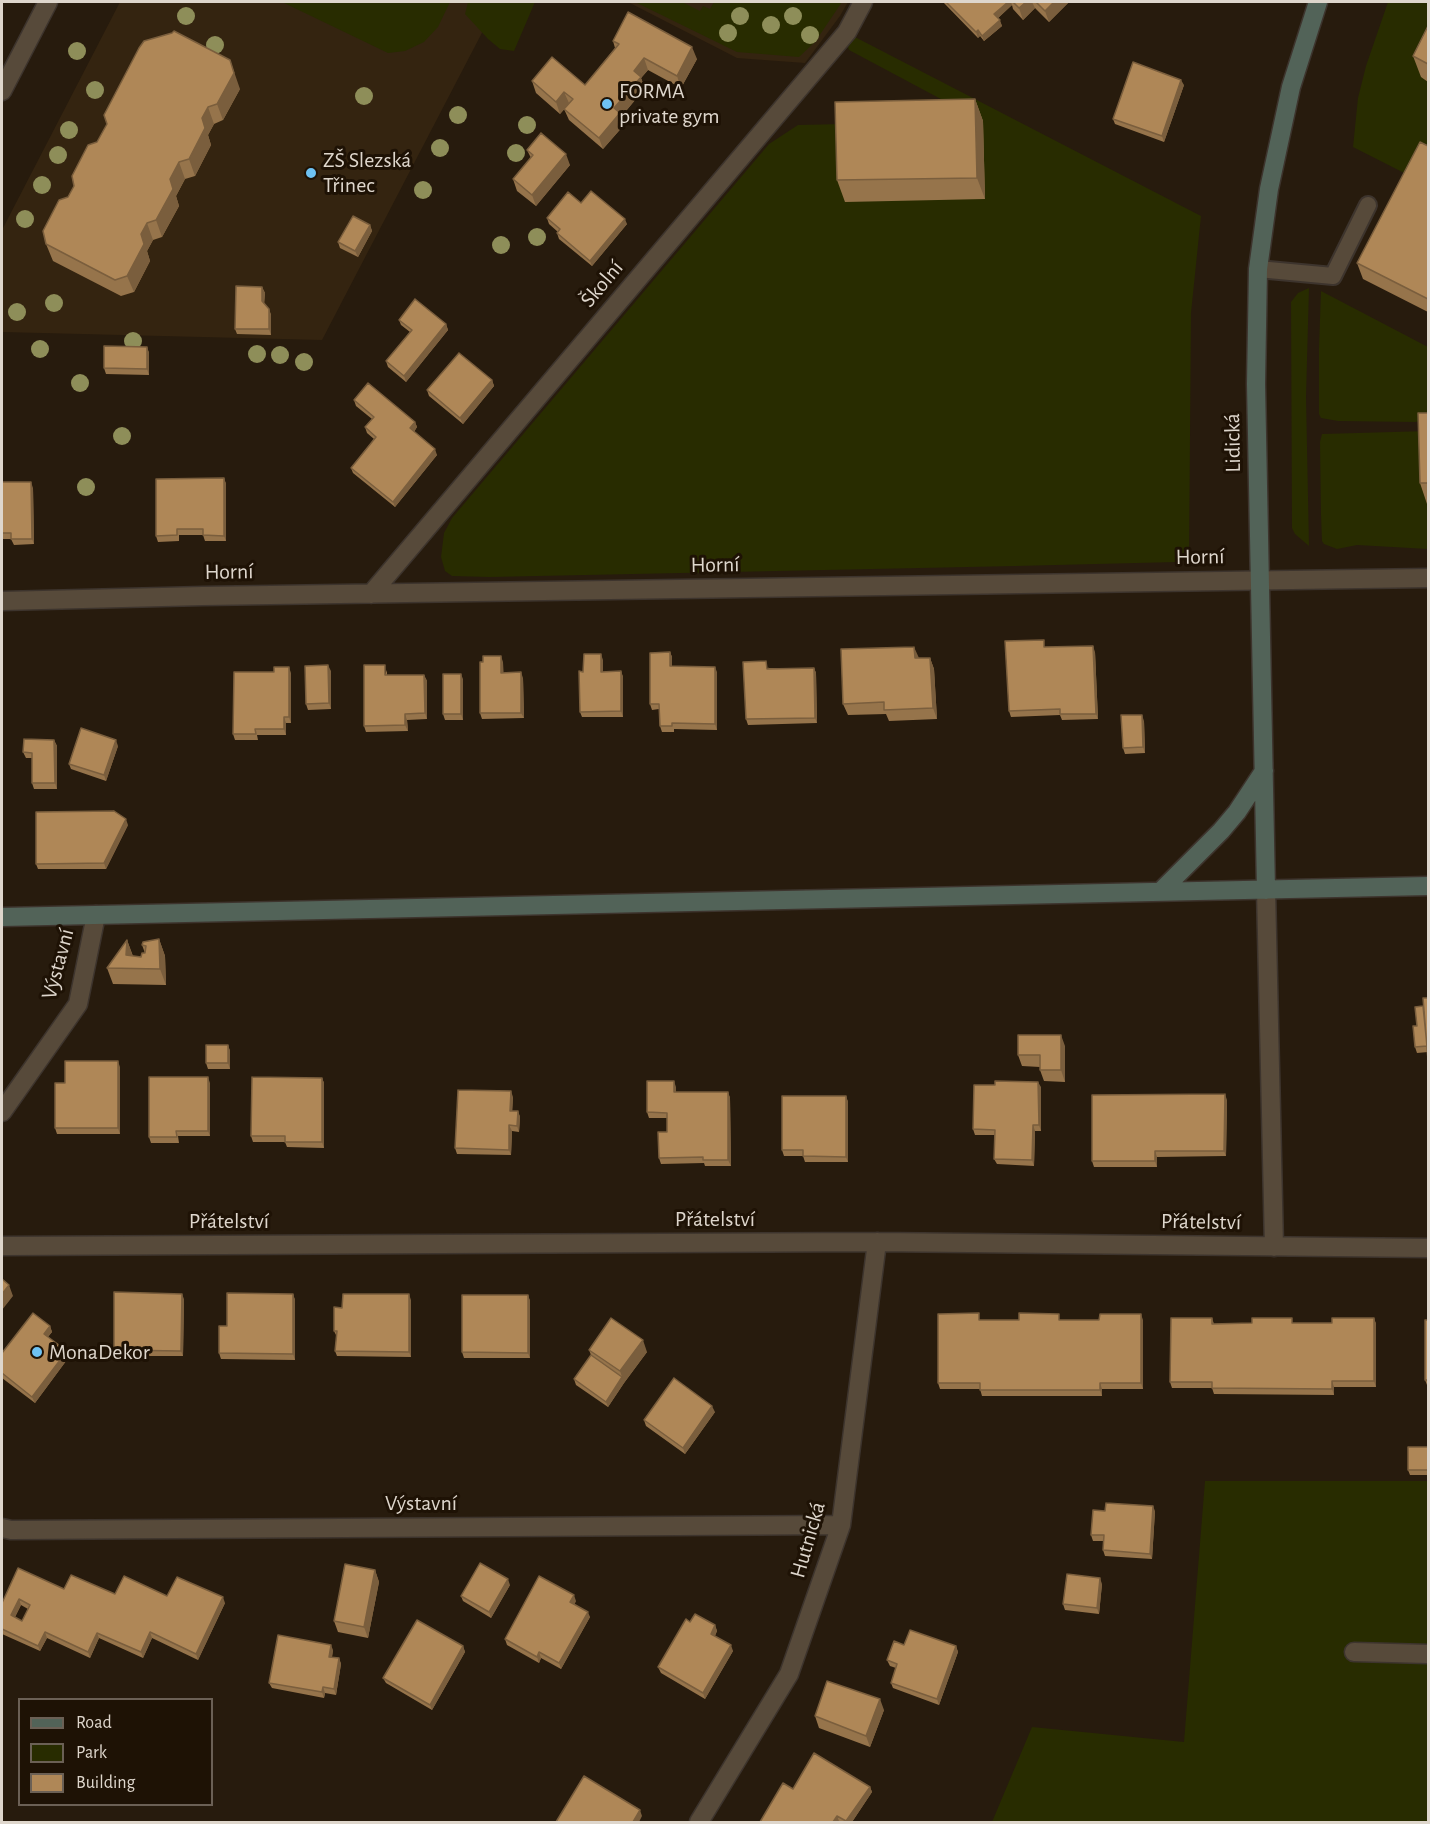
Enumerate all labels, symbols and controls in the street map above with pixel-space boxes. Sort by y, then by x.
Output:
place label: FORMA private gym [619,78,720,130]
marker: FORMA private gym [600,97,614,111]
place label: ZŠ Slezská Třinec [323,147,411,198]
marker: ZŠ Slezská Třinec [304,166,318,180]
street label: Školní [575,255,629,313]
street label: Lidická [1219,413,1247,473]
street label: Horní [1175,543,1225,571]
street label: Horní [690,551,740,579]
street label: Horní [204,558,254,586]
street label: Výstavní [36,926,80,1002]
street label: Přátelství [675,1206,755,1232]
street label: Přátelství [189,1208,269,1234]
street label: Přátelství [1161,1208,1241,1236]
place label: MonaDekor [49,1339,150,1365]
marker: MonaDekor [30,1345,44,1359]
street label: Výstavní [385,1490,457,1516]
street label: Hutnická [785,1499,831,1581]
legend [18,1698,213,1806]
text: Road [76,1714,112,1732]
text: Park [76,1744,107,1762]
text: Building [76,1774,135,1792]

